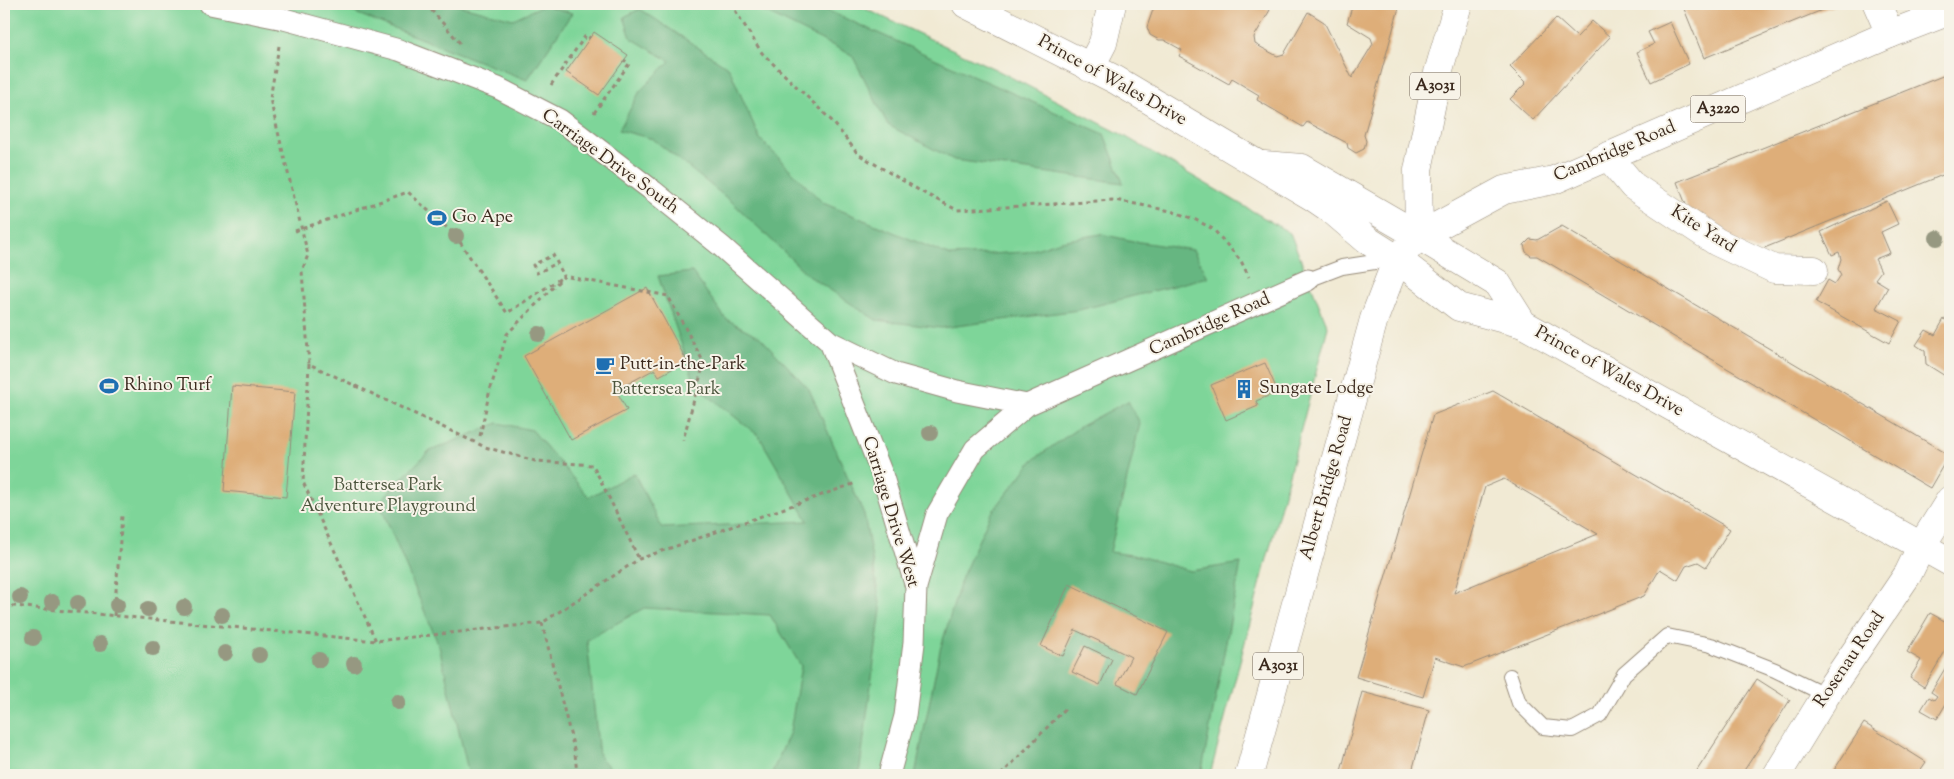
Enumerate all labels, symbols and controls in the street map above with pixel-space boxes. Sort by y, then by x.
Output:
street label: Prince of Wales Drive [1033,29,1191,133]
road number: A3031 [1410,72,1460,100]
road number: A3220 [1690,96,1746,122]
street label: Carriage Drive South [536,103,685,221]
street label: Cambridge Road [1550,115,1680,189]
street label: Kite Yard [1665,200,1741,260]
place label: Go Ape [452,205,513,231]
sports icon: Go Ape [426,207,448,229]
street label: Cambridge Road [1145,287,1275,363]
street label: Prince of Wales Drive [1530,320,1688,424]
place label: Putt-in-the-Park [620,352,746,378]
cafe icon: Putt-in-the-Park [594,354,616,376]
place label: Rhino Turf [124,373,212,399]
sports icon: Rhino Turf [98,375,120,397]
place label: Sungate Lodge [1259,376,1374,402]
park label: Battersea Park [612,377,721,403]
building icon: Sungate Lodge [1233,378,1255,400]
street label: Albert Bridge Road [1294,413,1360,563]
street label: Carriage Drive West [855,433,925,591]
park label: Battersea Park Adventure Playground [300,473,476,520]
street label: Rosenau Road [1808,607,1892,713]
road number: A3031 [1253,652,1303,679]

